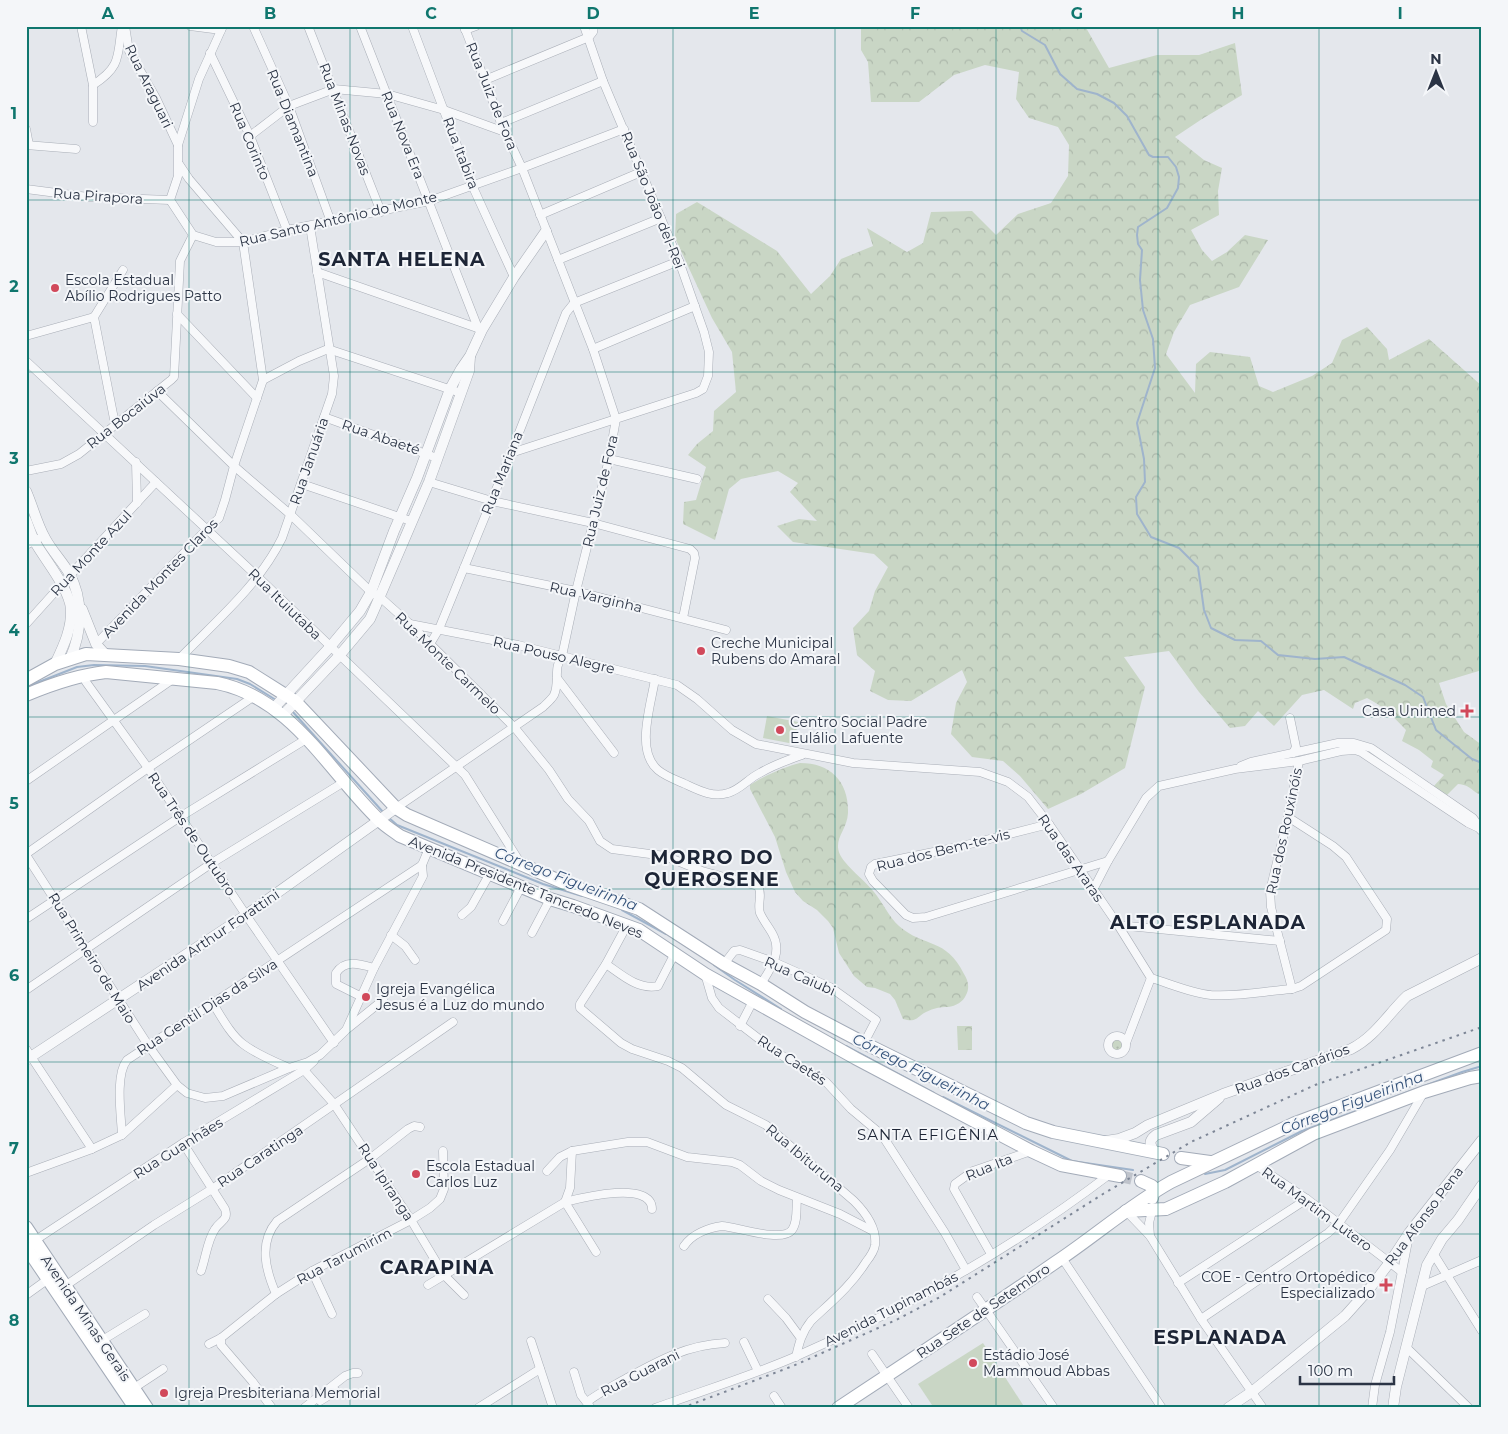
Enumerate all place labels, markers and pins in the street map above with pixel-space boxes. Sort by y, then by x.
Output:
place label: Escola Estadual Abílio Rodrigues Patto [65,271,222,305]
marker: Escola Estadual Abílio Rodrigues Patto [49,282,61,294]
place label: Creche Municipal Rubens do Amaral [711,634,841,668]
marker: Creche Municipal Rubens do Amaral [695,645,707,657]
place label: Casa Unimed [1362,702,1456,720]
marker: Casa Unimed [1460,704,1474,718]
place label: Centro Social Padre Eulálio Lafuente [790,713,927,747]
marker: Centro Social Padre Eulálio Lafuente [774,724,786,736]
place label: Igreja Evangélica Jesus é a Luz do mundo [375,980,545,1014]
marker: Igreja Evangélica Jesus é a Luz do mundo [360,991,372,1003]
place label: Escola Estadual Carlos Luz [426,1157,535,1191]
marker: Escola Estadual Carlos Luz [410,1168,422,1180]
place label: COE - Centro Ortopédico Especializado [1201,1268,1375,1302]
marker: COE - Centro Ortopédico Especializado [1379,1278,1393,1292]
place label: Estádio José Mammoud Abbas [983,1346,1110,1380]
marker: Estádio José Mammoud Abbas [967,1357,979,1369]
place label: Igreja Presbiteriana Memorial [174,1384,381,1402]
marker: Igreja Presbiteriana Memorial [158,1387,170,1399]

